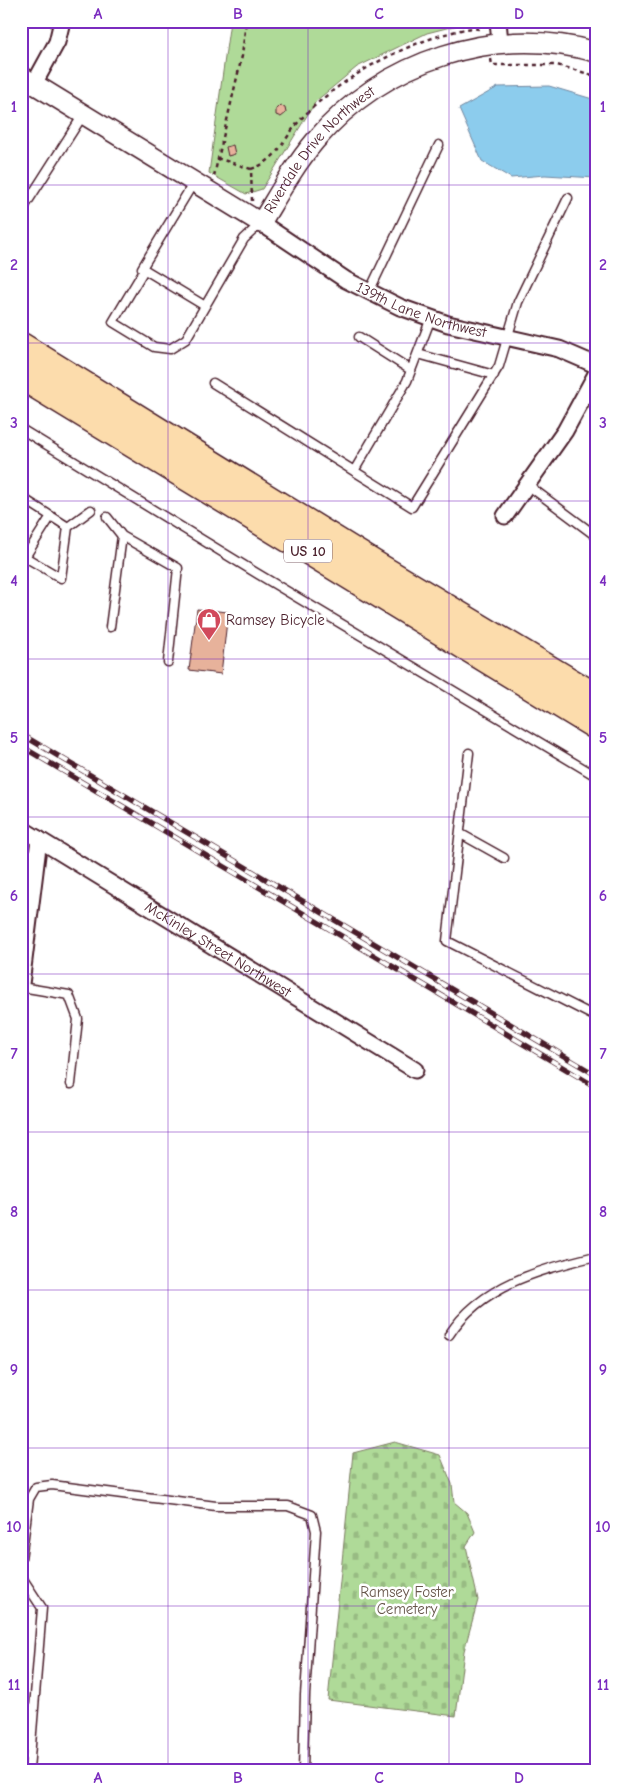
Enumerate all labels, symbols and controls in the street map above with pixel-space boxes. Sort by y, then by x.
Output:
text: A [94,5,103,23]
text: B [233,5,243,23]
text: C [374,5,384,23]
text: D [514,5,524,23]
street label: Riverdale Drive Northwest [260,82,379,216]
text: 1 [11,98,17,116]
text: 1 [600,98,606,116]
text: 2 [10,256,18,274]
text: 2 [599,256,607,274]
street label: 139th Lane Northwest [353,278,489,342]
text: 3 [10,414,18,432]
text: 3 [599,414,607,432]
road number: US 10 [284,540,332,562]
text: 4 [10,572,18,590]
text: 4 [599,572,607,590]
shop icon: Ramsey Bicycle [196,607,222,641]
place label: Ramsey Bicycle [226,611,325,629]
text: 5 [10,729,18,747]
text: 5 [599,729,607,747]
text: 6 [10,887,18,905]
text: 6 [599,887,607,905]
street label: McKinley Street Northwest [142,898,295,1001]
text: 7 [10,1045,18,1063]
text: 7 [599,1045,607,1063]
text: 8 [10,1203,18,1221]
text: 8 [599,1203,607,1221]
text: 9 [10,1361,18,1379]
text: 9 [599,1361,607,1379]
text: 10 [6,1518,22,1536]
text: 10 [595,1518,611,1536]
park label: Ramsey Foster Cemetery [360,1583,454,1618]
text: 11 [8,1676,20,1694]
text: 11 [597,1676,609,1694]
text: A [94,1769,103,1787]
text: B [233,1769,243,1787]
text: C [374,1769,384,1787]
text: D [514,1769,524,1787]

